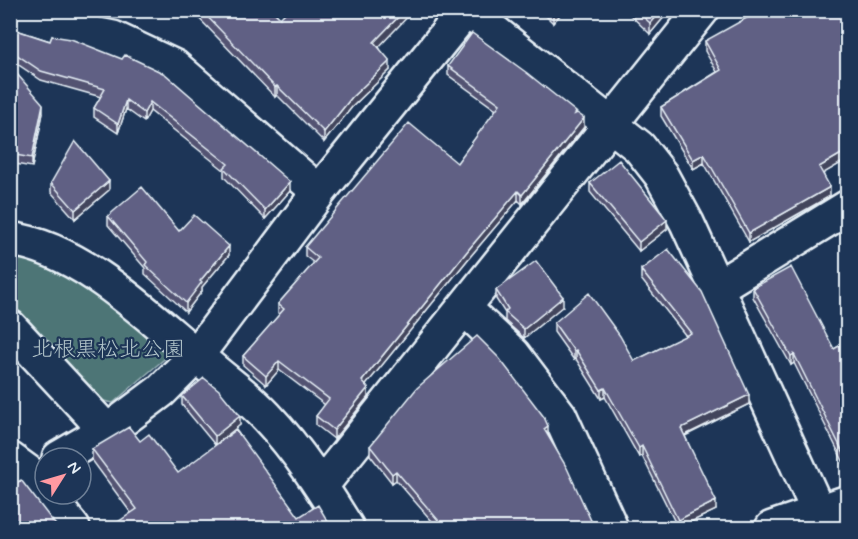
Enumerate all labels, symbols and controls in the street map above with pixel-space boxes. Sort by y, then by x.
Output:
park label: 北根黒松北公園 [31,336,185,364]
north arrow [33,446,93,506]
text: N [62,457,85,478]

